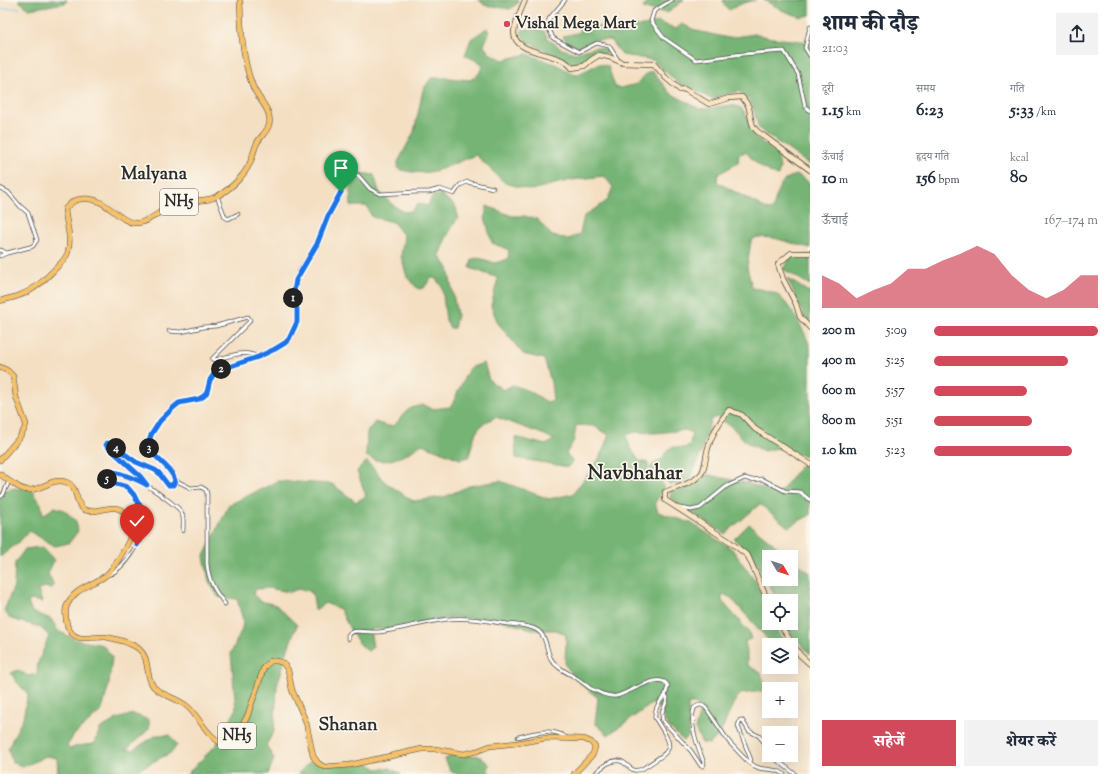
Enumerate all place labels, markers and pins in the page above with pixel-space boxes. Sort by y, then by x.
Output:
place label: Vishal Mega Mart [515,13,637,36]
marker: Vishal Mega Mart [502,19,512,29]
pin [324,151,358,192]
pin: 1 [283,288,303,308]
pin: 2 [211,359,231,379]
pin: 4 [106,438,126,458]
pin: 3 [139,438,159,458]
pin: 5 [97,469,117,489]
pin [120,504,154,545]

